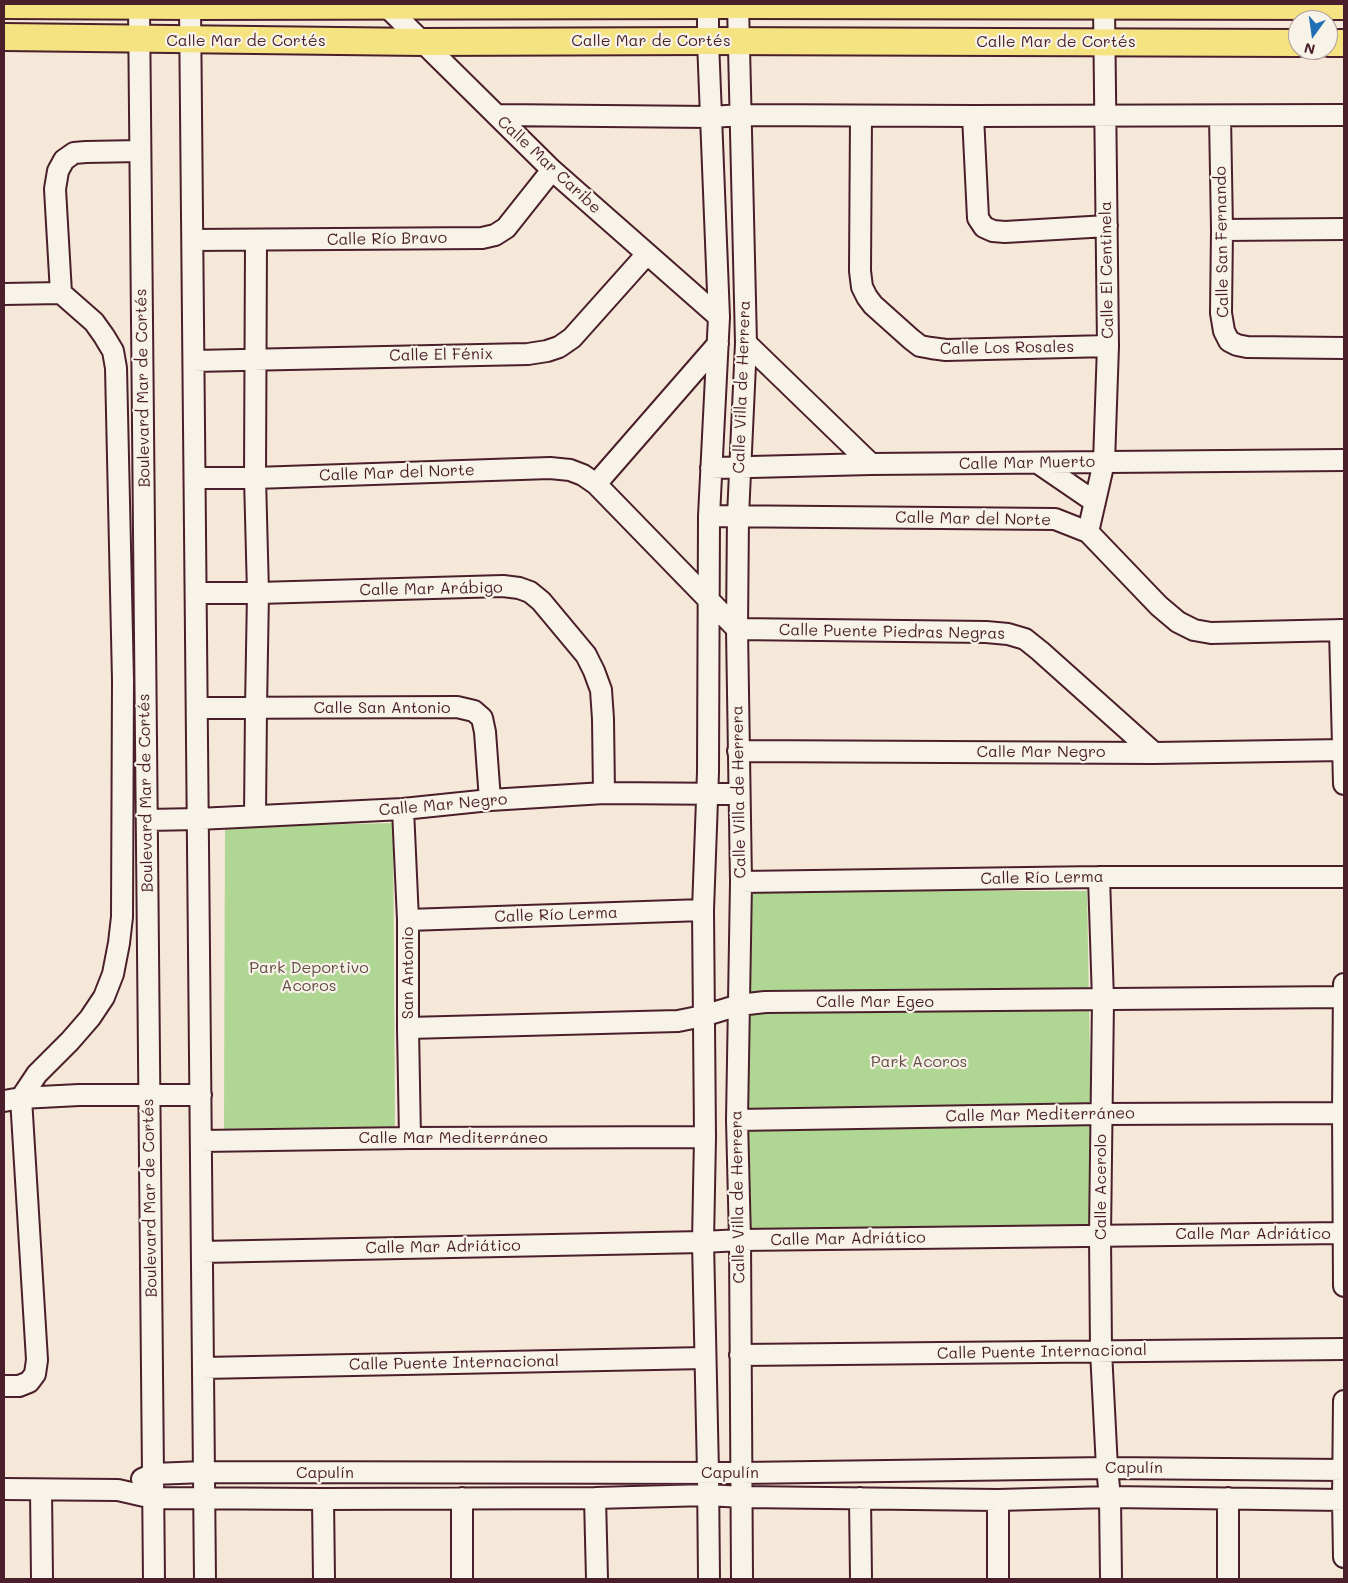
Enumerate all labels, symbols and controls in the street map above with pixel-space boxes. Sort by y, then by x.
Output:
north arrow [1288,10,1338,60]
street label: Calle Mar de Cortés [166,31,326,51]
street label: Calle Mar de Cortés [571,31,731,51]
street label: Calle Mar de Cortés [976,32,1136,52]
text: N [1302,39,1317,60]
street label: Calle Mar Caribe [493,112,605,218]
street label: Calle San Fernando [1211,166,1233,318]
street label: Calle El Centinela [1096,201,1118,339]
street label: Calle Río Bravo [327,228,447,250]
street label: Boulevard Mar de Cortés [132,288,154,488]
street label: Calle Villa de Herrera [729,300,755,474]
street label: Calle Los Rosales [940,337,1074,359]
street label: Calle El Fénix [389,344,493,366]
street label: Calle Mar Muerto [959,452,1095,474]
street label: Calle Mar del Norte [319,461,475,485]
street label: Calle Mar del Norte [895,508,1051,530]
street label: Calle Mar Arábigo [359,578,503,600]
street label: Calle Puente Piedras Negras [779,620,1005,644]
street label: Boulevard Mar de Cortés [135,693,157,893]
street label: Calle San Antonio [313,698,451,718]
street label: Calle Villa de Herrera [728,705,750,879]
street label: Calle Mar Negro [977,742,1105,762]
street label: Calle Mar Negro [378,790,508,820]
street label: Calle Río Lerma [980,867,1104,889]
street label: Calle Río Lerma [494,903,618,927]
street label: San Antonio [398,927,418,1019]
park label: Park Deportivo Acoros [249,958,369,996]
street label: Calle Mar Egeo [816,992,934,1012]
park label: Park Acoros [871,1052,967,1072]
street label: Boulevard Mar de Cortés [139,1098,161,1298]
street label: Calle Mar Mediterráneo [945,1104,1135,1126]
street label: Calle Villa de Herrera [727,1110,749,1284]
street label: Calle Mar Mediterráneo [358,1128,548,1148]
street label: Calle Acerolo [1091,1134,1111,1240]
street label: Calle Mar Adriático [1175,1224,1331,1244]
street label: Calle Mar Adriático [770,1228,926,1250]
street label: Calle Mar Adriático [365,1236,521,1258]
street label: Calle Puente Internacional [937,1341,1147,1363]
street label: Calle Puente Internacional [349,1352,559,1374]
street label: Capulín [1105,1458,1163,1478]
street label: Capulín [296,1463,354,1483]
street label: Capulín [701,1463,759,1483]

